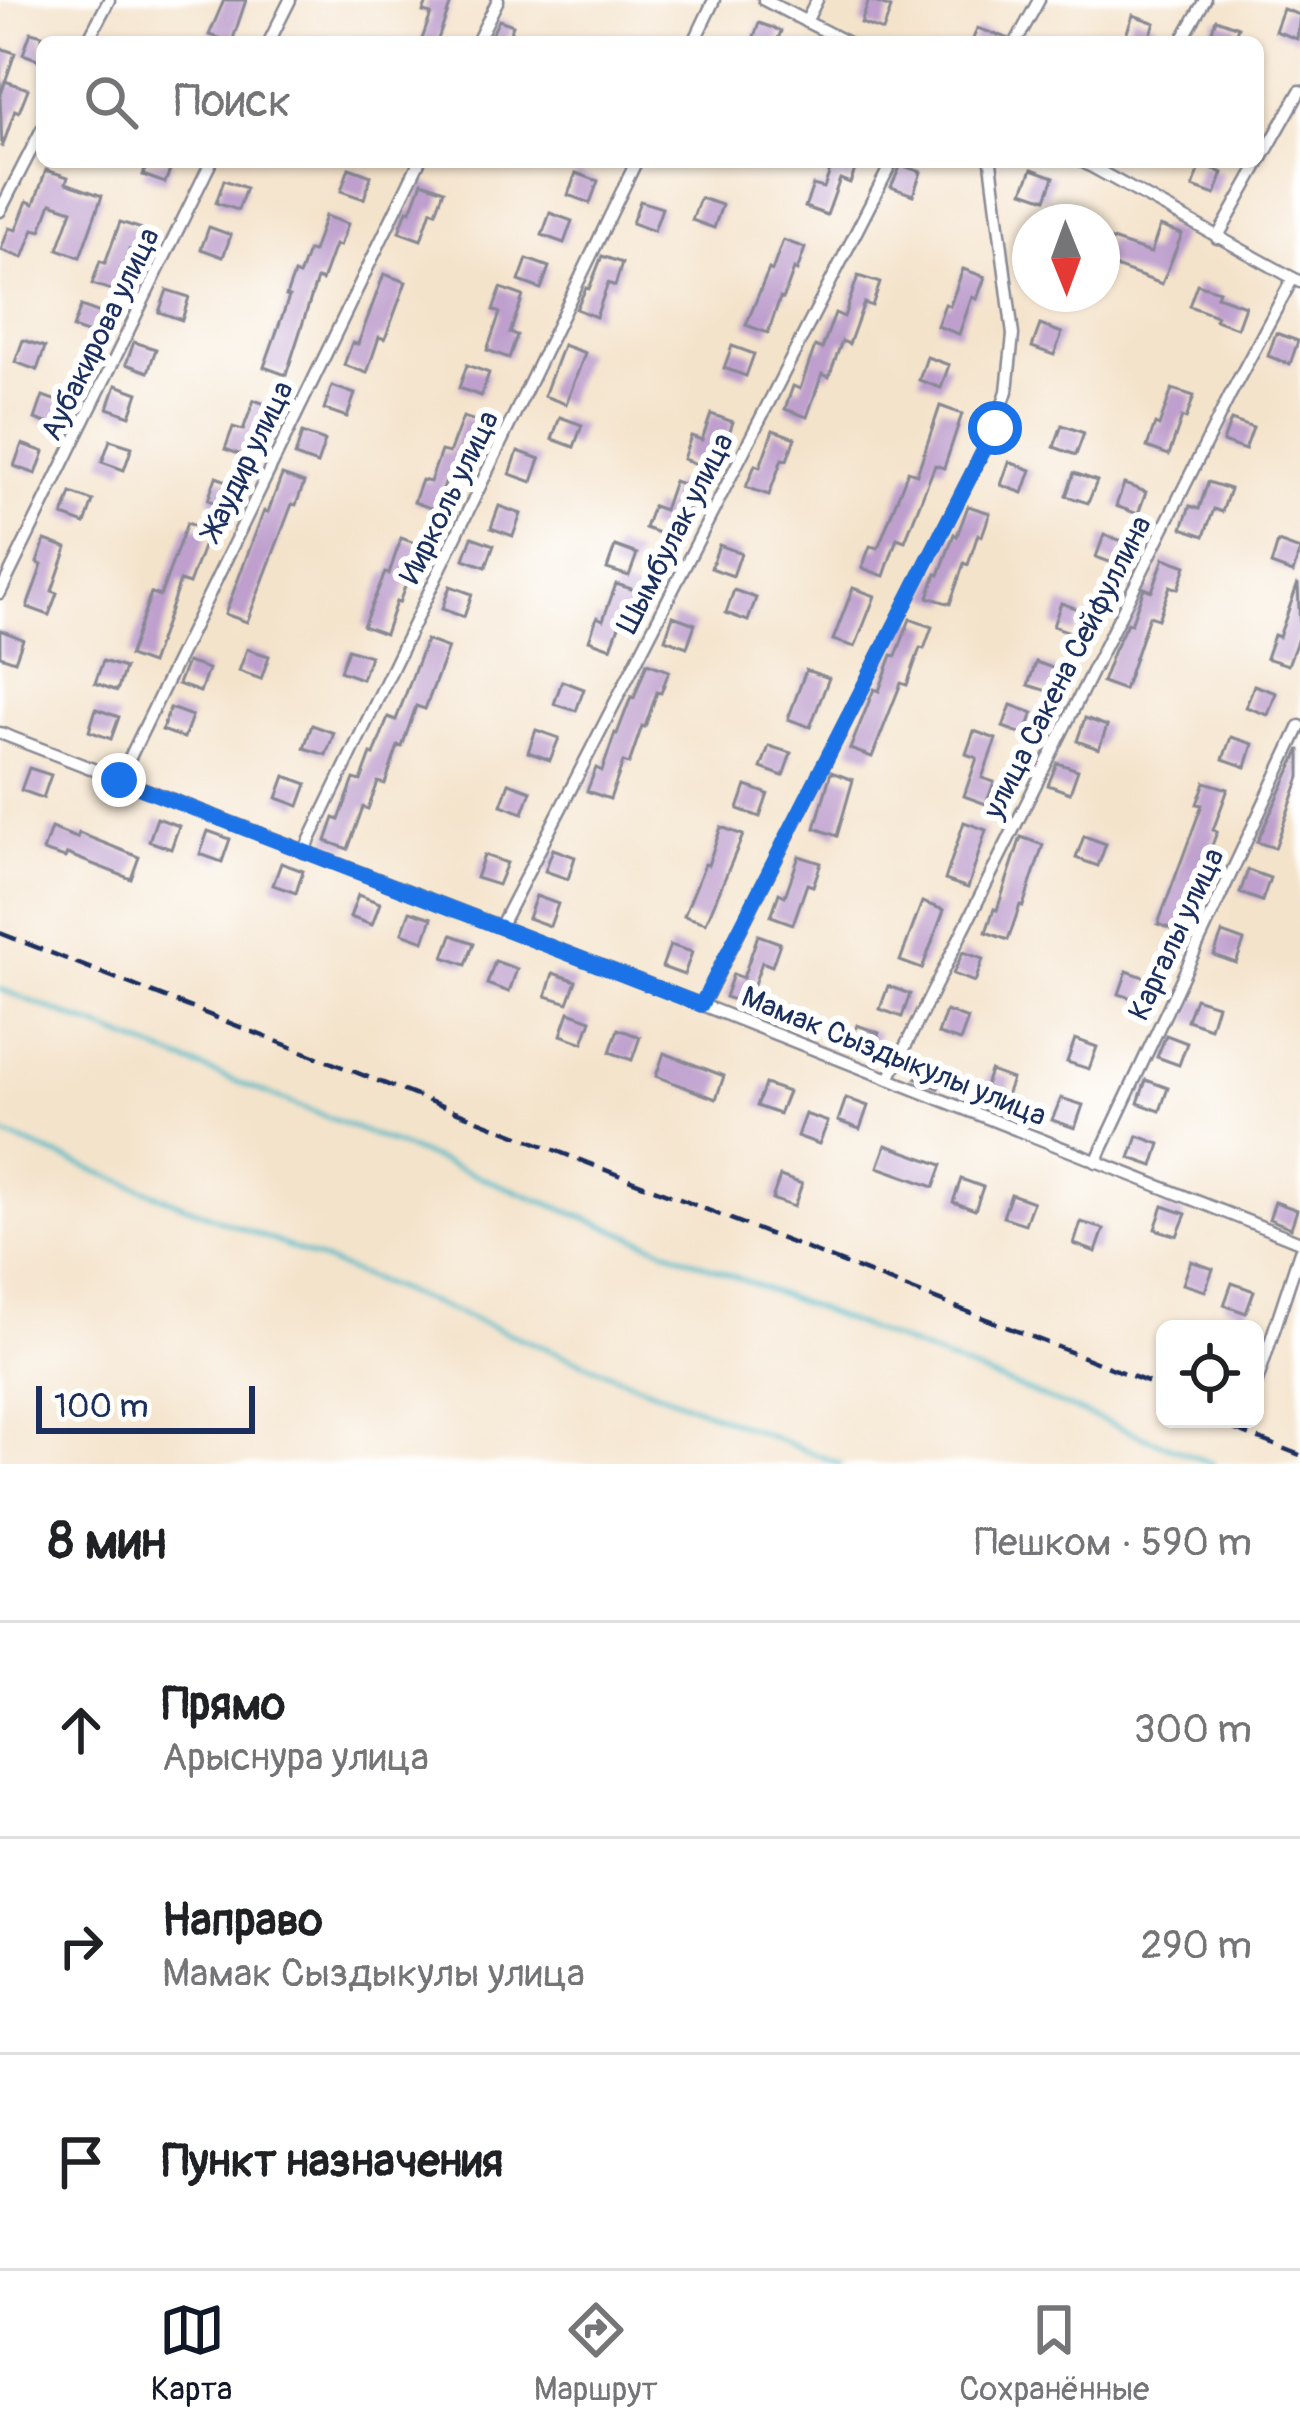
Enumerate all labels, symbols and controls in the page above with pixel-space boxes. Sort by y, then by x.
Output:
search box [36,36,1264,168]
icon: search [78,69,144,135]
text: Поиск [174,74,291,130]
north arrow [1012,204,1120,312]
street label: Аубакирова улица [33,222,168,447]
street label: Жаудир улица [191,375,302,549]
route start [968,401,1022,455]
street label: Иирколь улица [392,405,507,590]
street label: Шымбулак улица [609,427,742,640]
street label: улица Сакена Сейфуллина [974,510,1160,826]
route end [92,753,146,807]
street label: Каргалы улица [1120,842,1232,1026]
street label: Мамак Сыздыкулы улица [736,978,1052,1135]
map controls [1156,1320,1264,1428]
button: locate [1156,1320,1264,1428]
scale bar [36,1380,255,1433]
text: 100 m [54,1386,148,1427]
text: 8 мин [48,1510,167,1574]
text: Пешком · 590 m [975,1518,1252,1567]
text: Прямо [162,1677,285,1733]
icon: ahead [48,1697,114,1763]
text: 300 m [1134,1705,1252,1754]
text: Арыснура улица [162,1733,429,1782]
text: Направо [162,1893,323,1949]
icon: right [48,1913,114,1979]
text: 290 m [1140,1921,1252,1970]
text: Мамак Сыздыкулы улица [162,1949,585,1998]
icon: arrive [48,2129,114,2195]
text: Пункт назначения [162,2134,503,2190]
tab: Карта [151,2297,232,2410]
tab: Маршрут [534,2297,658,2410]
tab: Сохранённые [959,2297,1149,2410]

